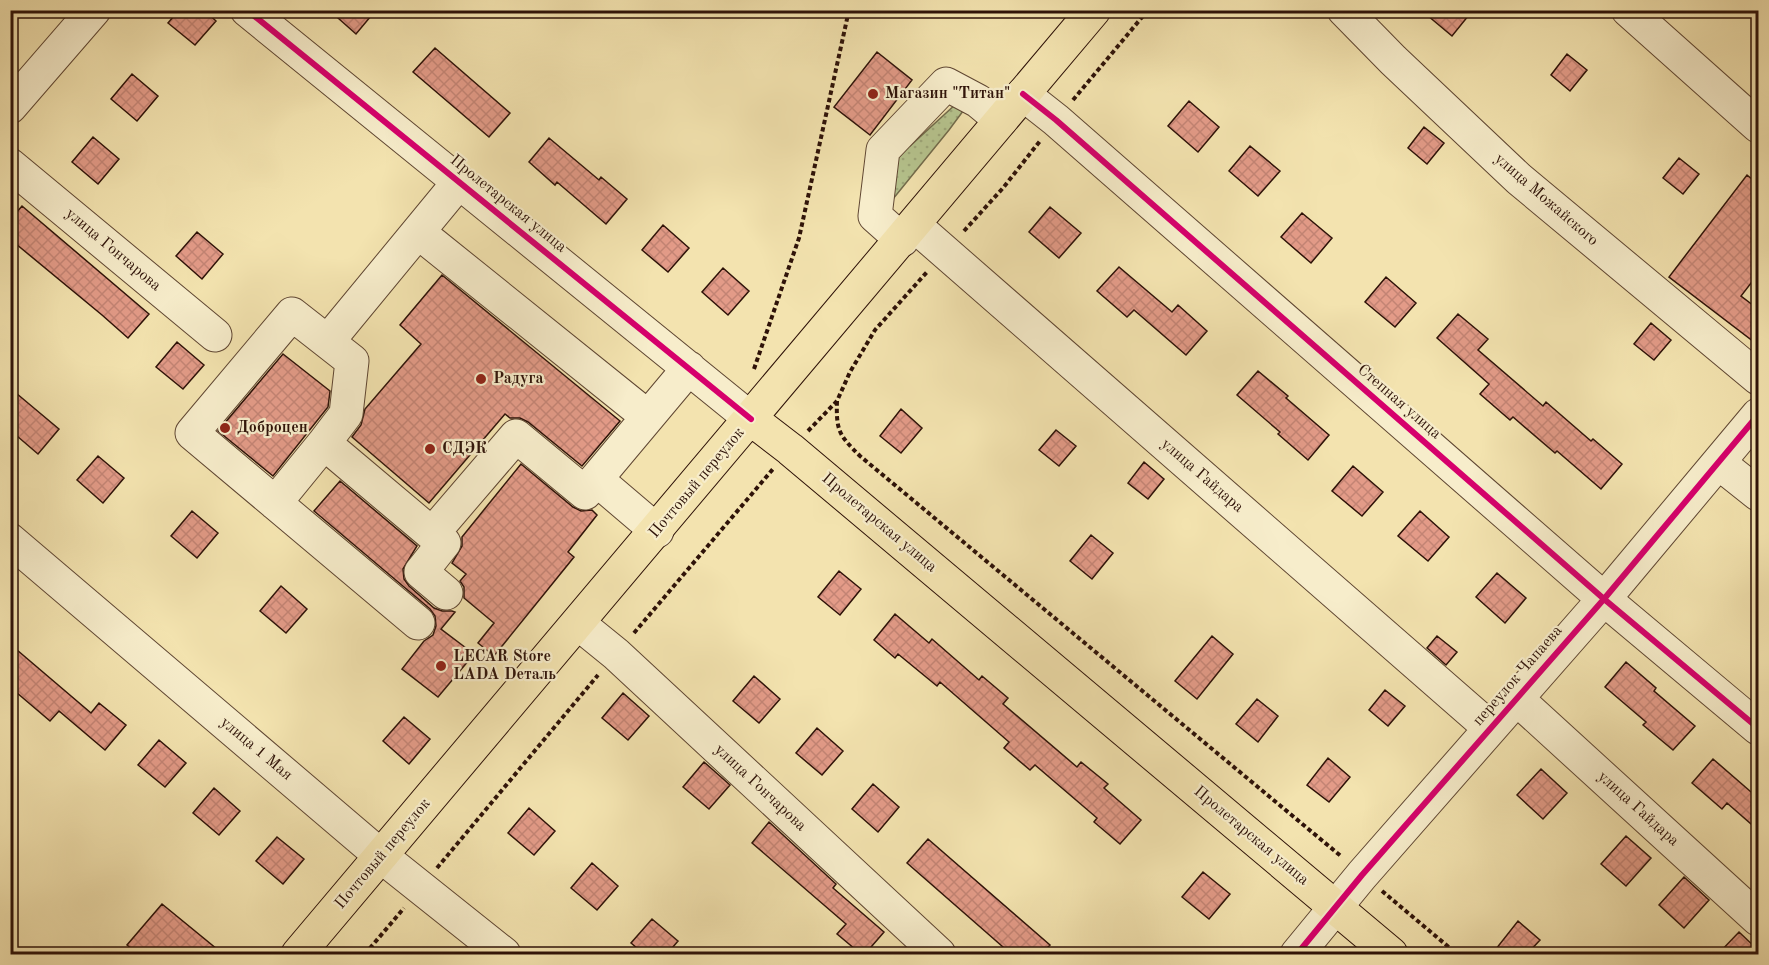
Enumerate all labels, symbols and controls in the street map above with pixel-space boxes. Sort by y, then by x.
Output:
place label: Магазин "Титан" [885,86,1010,102]
marker: Магазин "Титан" [866,87,880,101]
street label: улица Можайского [1491,151,1601,249]
street label: Пролетарская улица [447,152,569,256]
street label: улица Гончарова [62,206,164,294]
street label: Степная улица [1354,362,1444,442]
place label: Радуга [493,371,544,387]
marker: Радуга [474,372,488,386]
place label: Доброцен [237,420,308,436]
marker: Доброцен [218,421,232,435]
street label: Почтовый переулок [646,425,748,541]
street label: улица Гайдара [1158,436,1246,516]
place label: СДЭК [442,441,487,457]
marker: СДЭК [423,442,437,456]
street label: Пролетарская улица [818,470,940,576]
street label: переулок Чапаева [1470,623,1566,729]
place label: LECAR Store LADA Dеталь [453,649,556,683]
marker: LECAR Store LADA Dеталь [434,659,448,673]
street label: улица 1 Мая [217,714,295,784]
street label: улица Гончарова [711,742,809,835]
street label: улица Гайдара [1594,768,1682,850]
street label: Пролетарская улица [1190,783,1312,889]
street label: Почтовый переулок [332,796,434,912]

